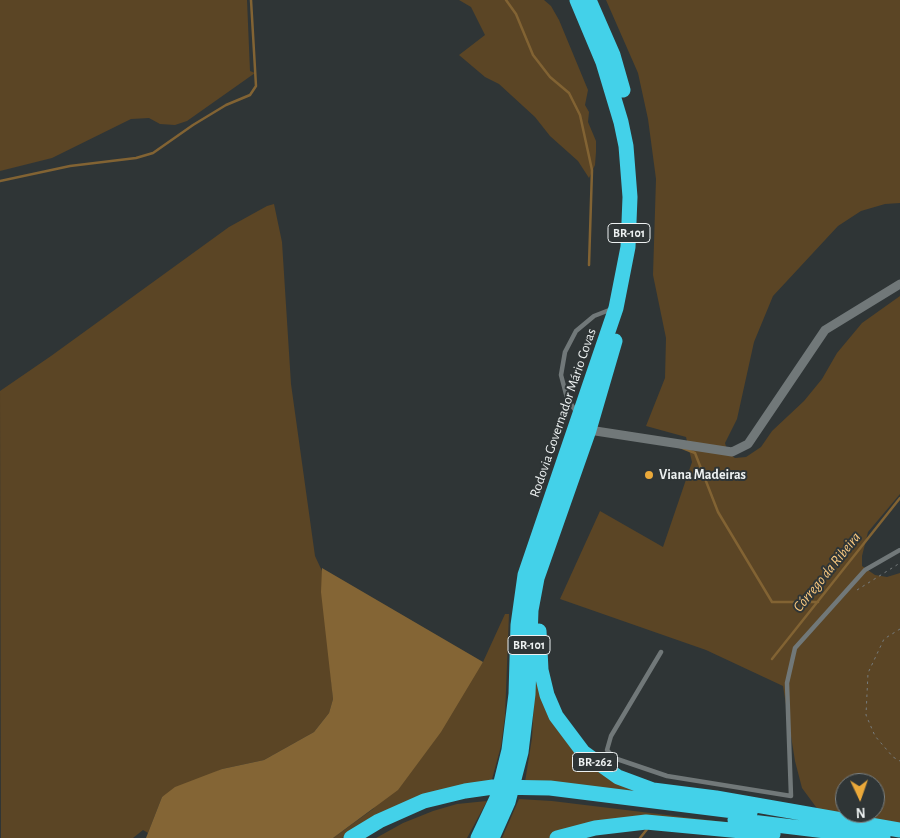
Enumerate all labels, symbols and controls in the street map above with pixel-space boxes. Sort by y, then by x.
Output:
road number: BR-101 [608,224,650,242]
street label: Rodovia Governador Mário Covas [526,326,600,500]
place label: Viana Madeiras [659,467,746,483]
marker: Viana Madeiras [643,469,655,481]
water label: Córrego da Ribeira [789,529,865,615]
road number: BR-101 [508,636,550,654]
road number: BR-262 [572,752,618,772]
north arrow [835,773,885,823]
text: N [856,805,866,819]

